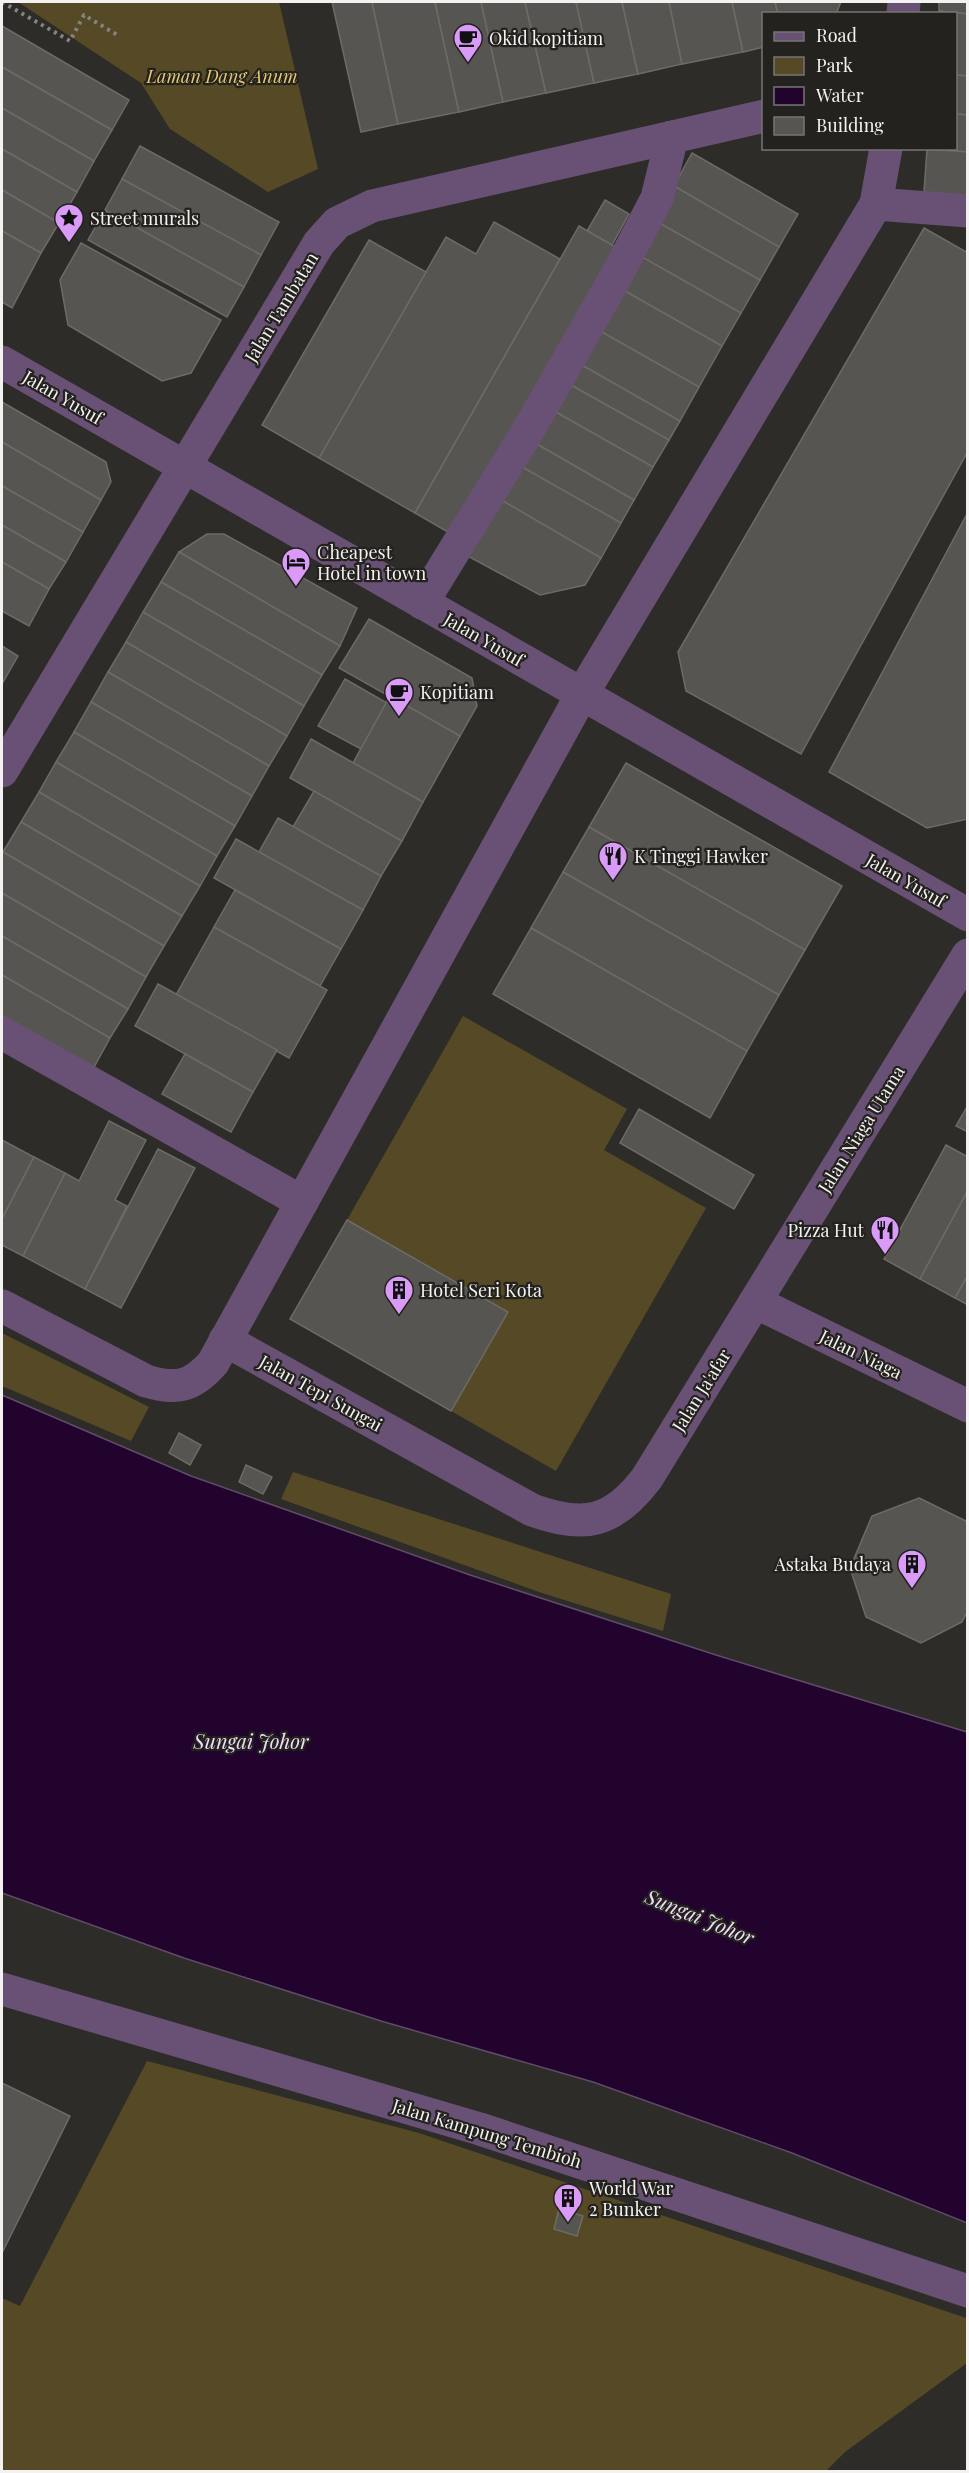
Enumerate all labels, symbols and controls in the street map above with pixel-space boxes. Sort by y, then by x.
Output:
legend [762,12,957,150]
cafe icon: Okid kopitiam [452,22,484,64]
text: Road [816,23,857,47]
place label: Okid kopitiam [489,26,603,50]
text: Park [816,53,853,77]
park label: Laman Dang Anum [145,64,298,88]
text: Water [815,83,864,107]
text: Building [816,113,884,137]
place icon: Street murals [53,202,85,244]
place label: Street murals [90,206,199,230]
street label: Jalan Tambatan [238,247,323,367]
street label: Jalan Yusuf [18,364,109,430]
place label: Cheapest Hotel in town [317,540,427,585]
hotel icon: Cheapest Hotel in town [280,546,312,588]
street label: Jalan Yusuf [439,606,530,672]
cafe icon: Kopitiam [383,676,415,718]
place label: Kopitiam [420,680,494,704]
restaurant icon: K Tinggi Hawker [597,840,629,882]
place label: K Tinggi Hawker [634,844,768,868]
street label: Jalan Yusuf [861,847,952,913]
street label: Jalan Niaga Utama [812,1061,910,1198]
restaurant icon: Pizza Hut [869,1214,901,1256]
place label: Pizza Hut [788,1218,865,1242]
building icon: Hotel Seri Kota [383,1274,415,1316]
place label: Hotel Seri Kota [420,1278,542,1302]
street label: Jalan Niaga [815,1323,906,1384]
street label: Jalan Ja'afar [666,1344,736,1437]
street label: Jalan Tepi Sungai [254,1349,387,1437]
building icon: Astaka Budaya [896,1548,928,1590]
place label: Astaka Budaya [773,1552,891,1576]
water label: Sungai Johor [192,1727,310,1754]
water label: Sungai Johor [641,1882,760,1951]
street label: Jalan Kampung Tembioh [388,2092,585,2173]
place label: World War 2 Bunker [588,2176,673,2221]
building icon: World War 2 Bunker [552,2182,584,2224]

